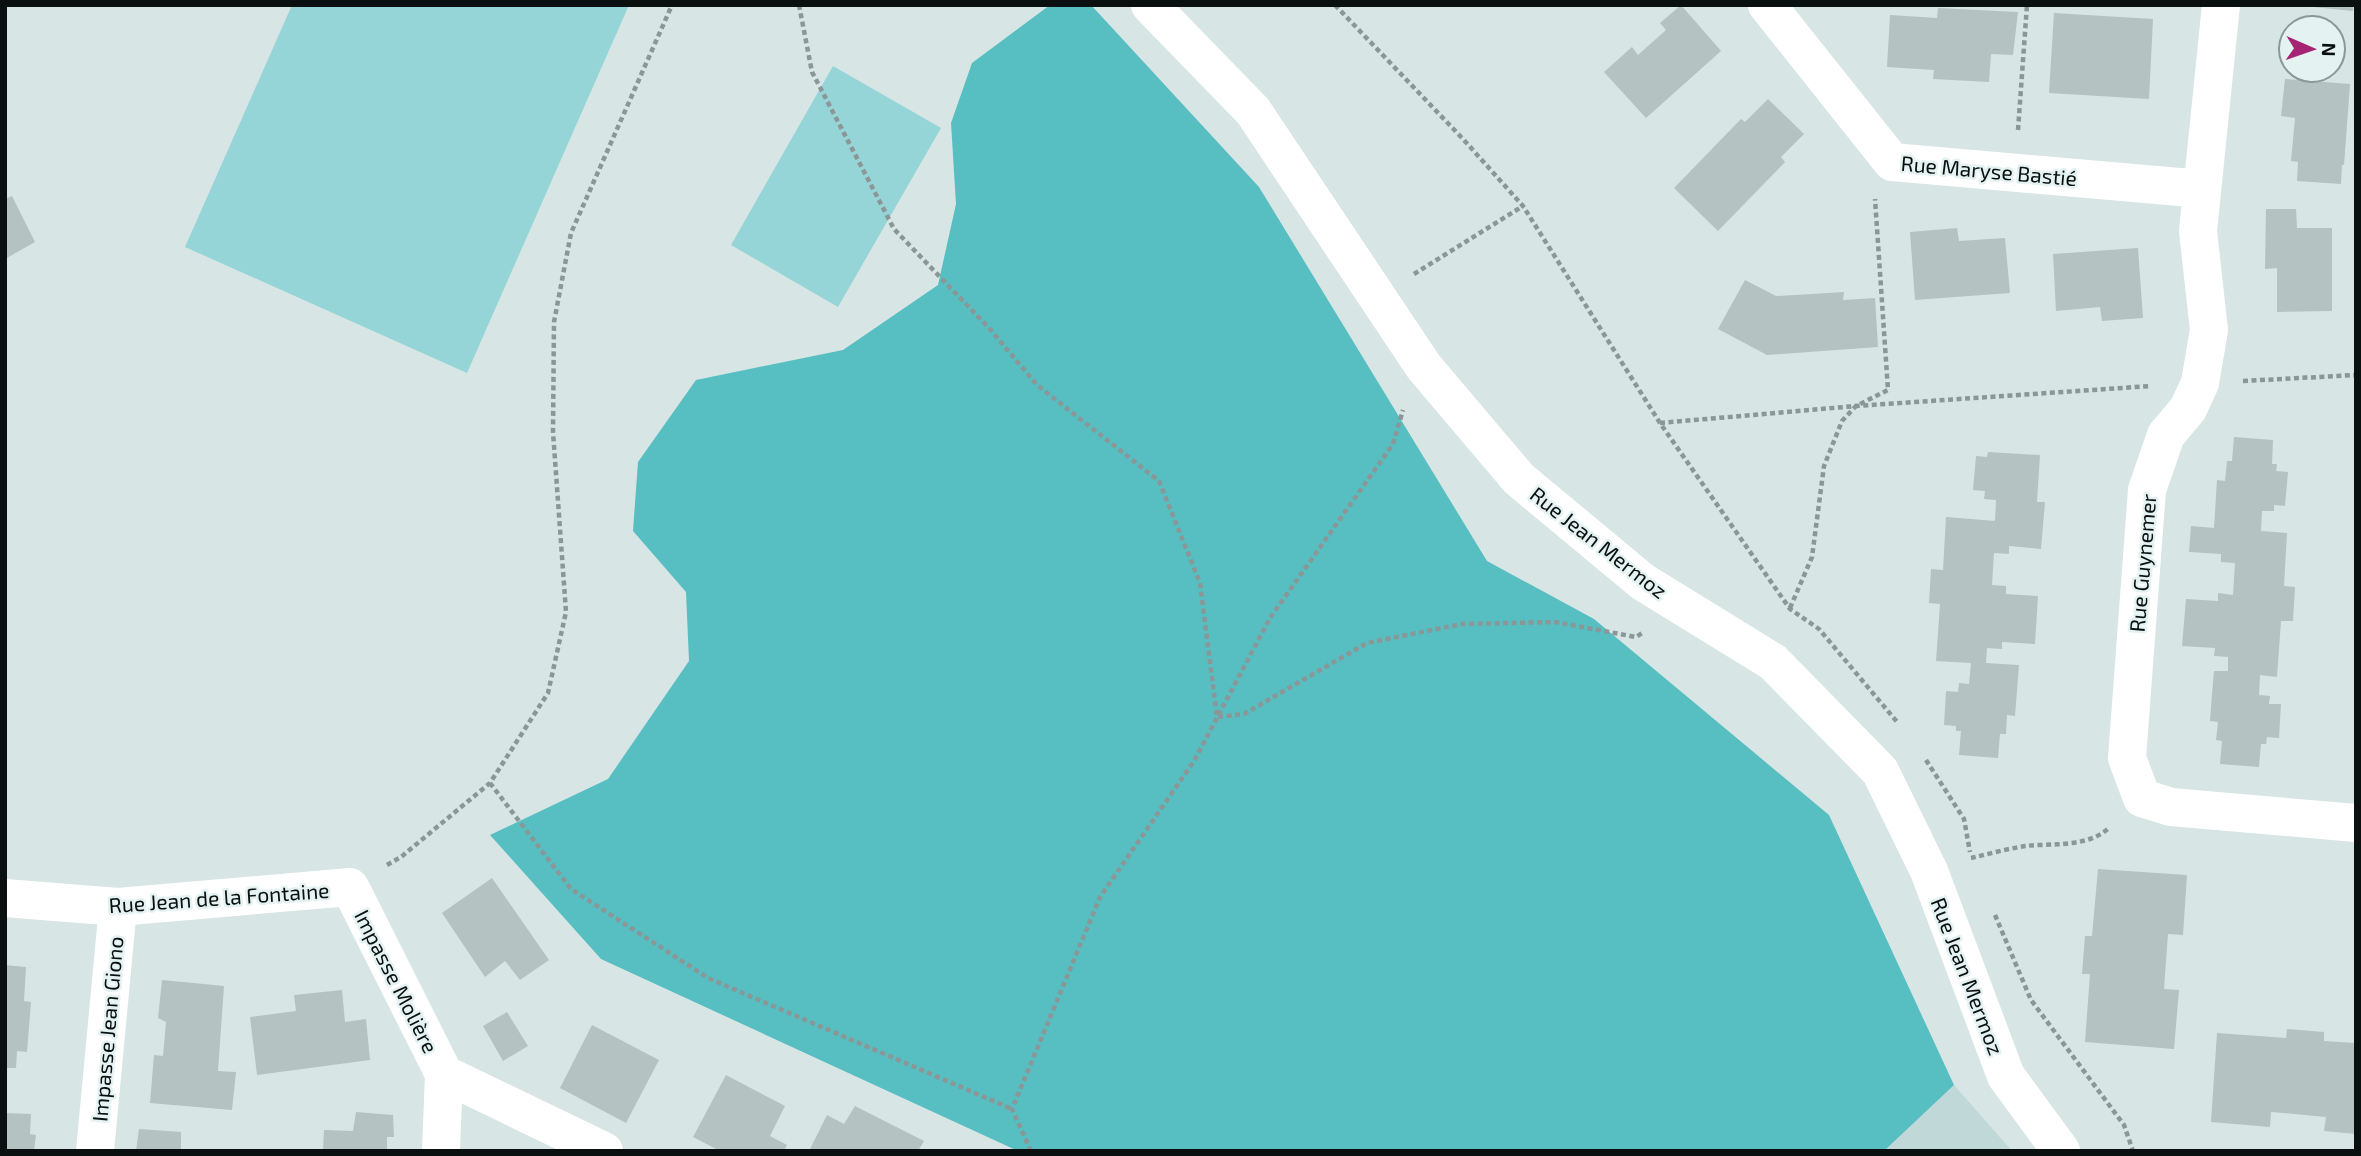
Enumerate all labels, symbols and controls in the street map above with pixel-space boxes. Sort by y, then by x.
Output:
north arrow [2277,14,2347,84]
text: N [2318,42,2341,57]
street label: Rue Maryse Bastié [1900,150,2078,190]
street label: Rue Jean Mermoz [1526,481,1672,603]
street label: Rue Guynemer [2124,492,2161,633]
street label: Rue Jean de la Fontaine [108,877,330,917]
street label: Rue Jean Mermoz [1927,894,2009,1058]
street label: Impasse Molière [350,905,444,1057]
street label: Impasse Jean Giono [86,935,128,1123]

